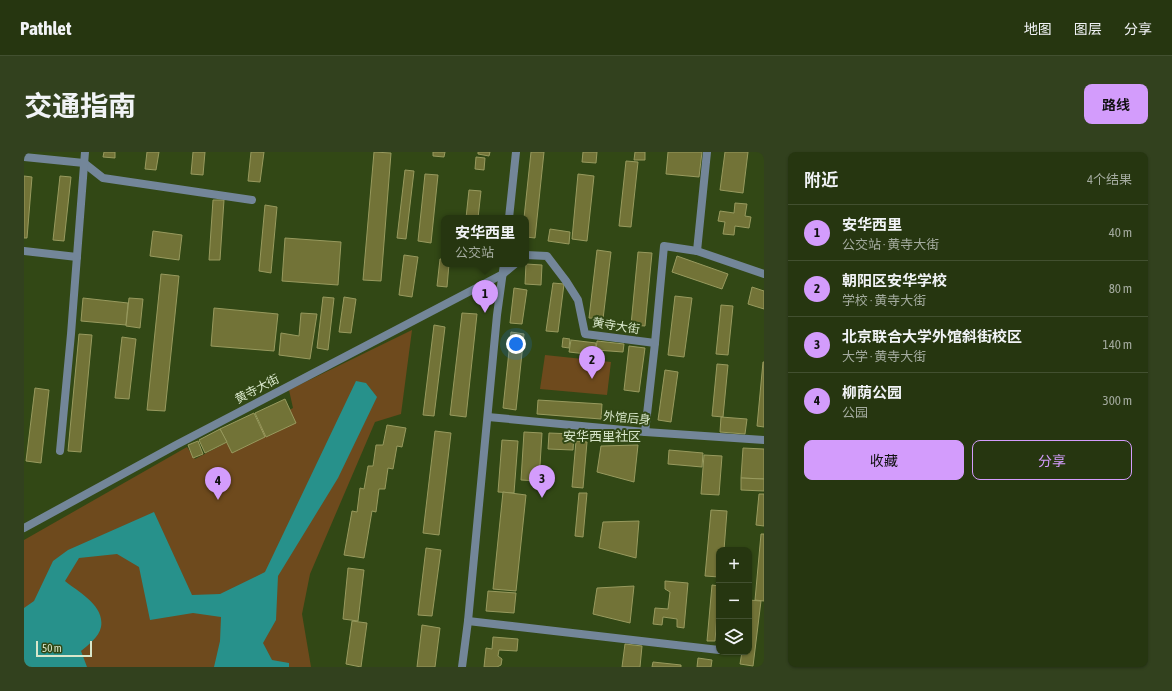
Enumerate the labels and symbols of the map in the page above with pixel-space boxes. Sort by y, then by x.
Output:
pin: 1 [472,280,498,313]
street label: 黄寺大街 [591,315,641,337]
your location [506,334,526,354]
pin: 2 [579,346,605,379]
street label: 黄寺大街 [233,372,281,406]
street label: 外馆后身 [602,409,652,427]
district label: 安华西里社区 [563,429,641,444]
pin: 3 [529,465,555,498]
pin: 4 [205,467,231,500]
scale bar [36,639,92,658]

